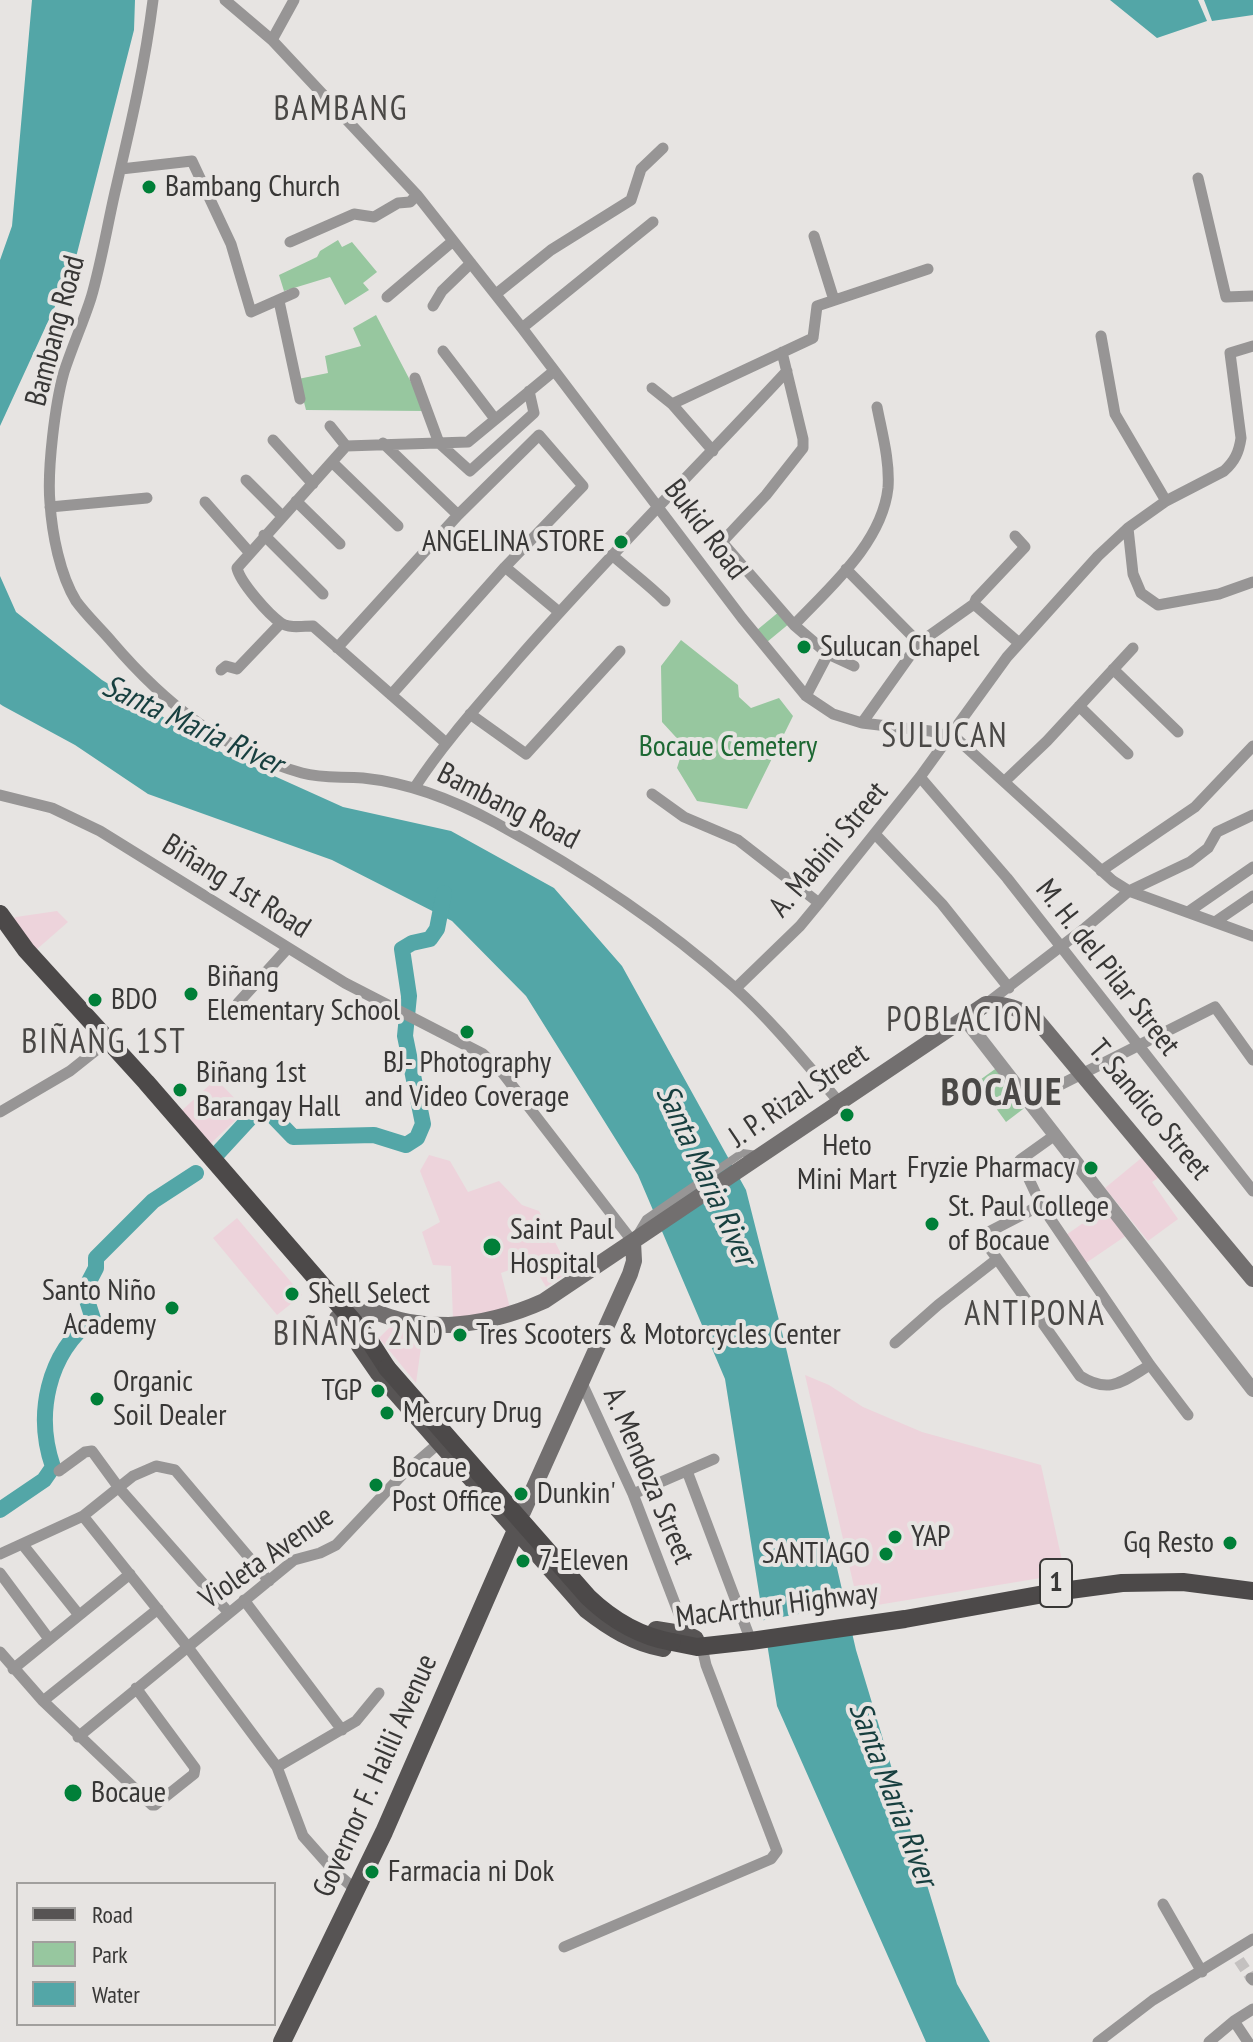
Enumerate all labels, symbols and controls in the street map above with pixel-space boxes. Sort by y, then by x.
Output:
district label: BAMBANG [274,90,408,130]
place label: Bambang Church [165,169,340,205]
marker: Bambang Church [140,178,158,196]
street label: Bambang Road [19,252,93,410]
street label: Bukid Road [656,473,754,587]
place label: ANGELINA STORE [422,524,605,560]
marker: ANGELINA STORE [612,533,630,551]
place label: Sulucan Chapel [820,629,979,665]
marker: Sulucan Chapel [795,638,813,656]
water label: Santa Maria River [96,668,288,784]
district label: SULUCAN [881,717,1009,757]
park label: Bocaue Cemetery [639,729,817,765]
street label: Bambang Road [431,756,585,858]
street label: A. Mabini Street [762,775,896,925]
street label: Biñang 1st Road [155,827,317,947]
street label: M. H. del Pilar Street [1027,873,1187,1063]
place label: Biñang Elementary School [207,959,400,1030]
place label: BDO [111,982,157,1018]
marker: Biñang Elementary School [182,985,200,1003]
marker: BDO [86,991,104,1009]
district label: POBLACION [886,1001,1044,1041]
district label: BIÑANG 1ST [21,1023,187,1063]
marker: BJ- Photography and Video Coverage [458,1023,476,1041]
street label: T. Sandico Street [1080,1033,1218,1187]
street label: J. P. Rizal Street [723,1036,875,1156]
place label: BJ- Photography and Video Coverage [365,1045,569,1116]
place label: Biñang 1st Barangay Hall [196,1055,340,1126]
district label: BOCAUE [941,1071,1063,1117]
water label: Santa Maria River [647,1079,763,1271]
marker: Biñang 1st Barangay Hall [171,1081,189,1099]
marker: Heto Mini Mart [838,1106,856,1124]
place label: Heto Mini Mart [797,1128,897,1198]
place label: Fryzie Pharmacy [907,1150,1075,1186]
marker: Fryzie Pharmacy [1082,1159,1100,1177]
place label: St. Paul College of Bocaue [948,1189,1109,1260]
place label: Saint Paul Hospital [510,1212,614,1282]
marker: St. Paul College of Bocaue [923,1215,941,1233]
marker: Saint Paul Hospital [481,1236,503,1258]
place label: Santo Niño Academy [42,1273,156,1344]
place label: Shell Select [308,1276,430,1312]
marker: Shell Select [283,1285,301,1303]
district label: ANTIPONA [964,1295,1106,1335]
marker: Santo Niño Academy [163,1299,181,1317]
district label: BIÑANG 2ND [273,1315,445,1355]
place label: Tres Scooters & Motorcycles Center [476,1317,841,1353]
marker: Tres Scooters & Motorcycles Center [451,1326,469,1344]
place label: Organic Soil Dealer [113,1364,226,1434]
place label: TGP [321,1373,362,1409]
marker: TGP [369,1382,387,1400]
street label: A. Mendoza Street [595,1382,701,1570]
marker: Organic Soil Dealer [88,1390,106,1408]
place label: Mercury Drug [403,1395,542,1431]
marker: Mercury Drug [378,1404,396,1422]
place label: Bocaue Post Office [392,1450,502,1520]
marker: Bocaue Post Office [367,1476,385,1494]
place label: Dunkin' [537,1476,616,1512]
marker: Dunkin' [512,1485,530,1503]
street label: Violeta Avenue [193,1499,341,1617]
place label: YAP [911,1519,951,1555]
place label: Gq Resto [1123,1525,1214,1561]
marker: YAP [886,1528,904,1546]
marker: Gq Resto [1221,1534,1239,1552]
place label: SANTIAGO [762,1536,870,1572]
place label: 7-Eleven [539,1543,629,1579]
marker: SANTIAGO [877,1545,895,1563]
marker: 7-Eleven [514,1552,532,1570]
road number: 1 [1040,1559,1072,1607]
street label: MacArthur Highway [674,1576,880,1636]
street label: Governor F. Halili Avenue [306,1649,446,1903]
water label: Santa Maria River [839,1697,945,1891]
place label: Bocaue [91,1775,166,1811]
marker: Bocaue [62,1782,84,1804]
place label: Farmacia ni Dok [388,1854,554,1890]
marker: Farmacia ni Dok [363,1863,381,1881]
legend [16,1882,276,2026]
text: Road [92,1899,133,1930]
text: Park [92,1939,128,1970]
text: Water [92,1979,140,2010]

